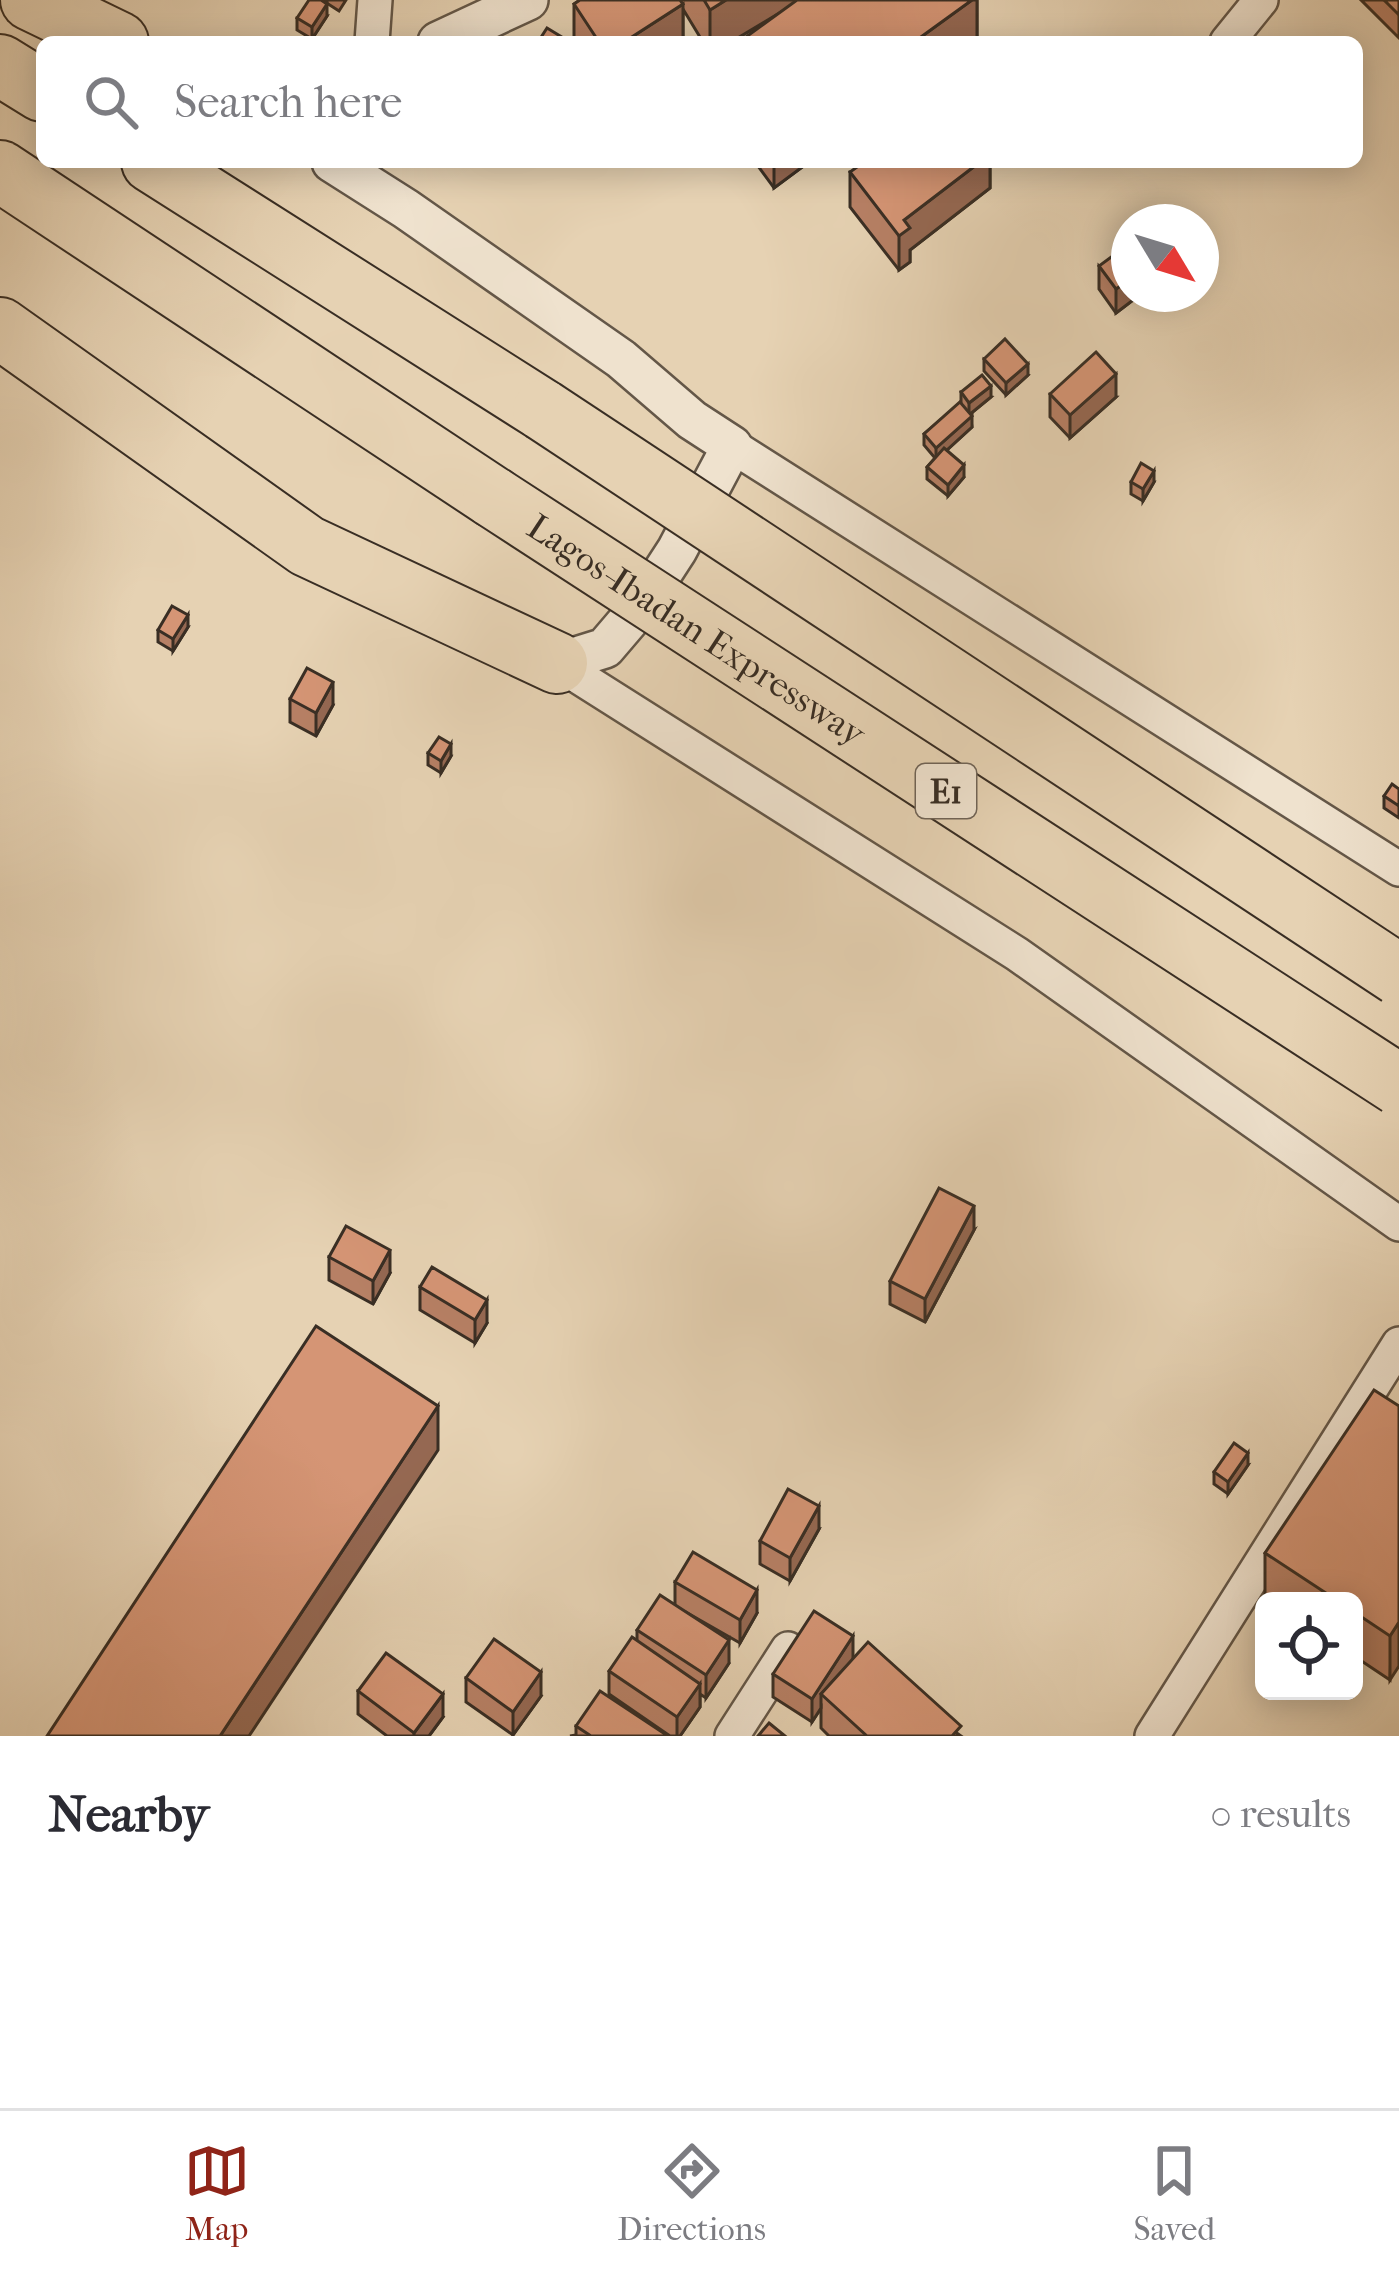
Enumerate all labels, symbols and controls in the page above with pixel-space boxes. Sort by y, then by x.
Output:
search box [36,36,1363,168]
icon: search [78,69,144,135]
text: Search here [174,76,402,129]
north arrow [1111,204,1219,312]
street label: Lagos-Ibadan Expressway [520,505,875,756]
road number: E1 [916,764,976,818]
map controls [1255,1592,1363,1700]
button: locate [1255,1592,1363,1700]
text: Nearby [48,1784,209,1844]
text: 0 results [1210,1791,1351,1837]
tab: Map [184,2138,250,2249]
tab: Directions [617,2138,766,2249]
tab: Saved [1133,2138,1215,2249]

